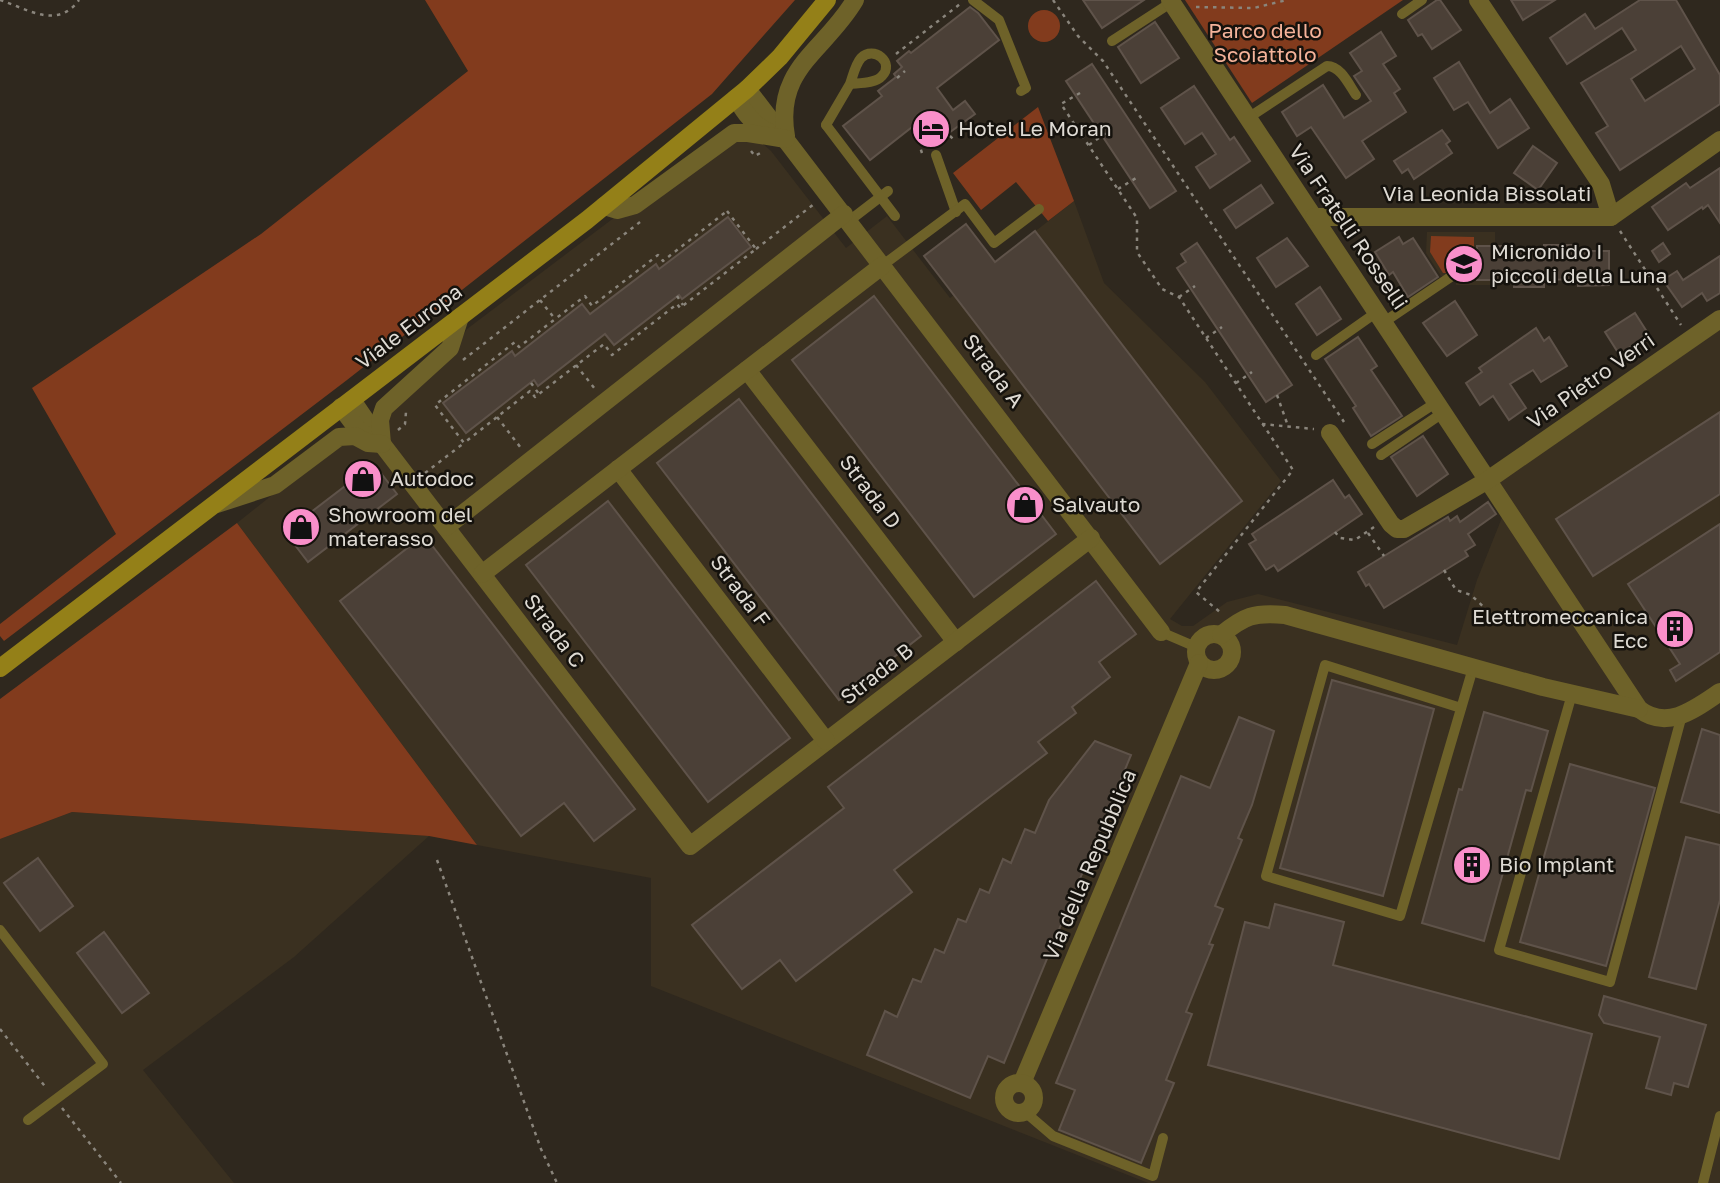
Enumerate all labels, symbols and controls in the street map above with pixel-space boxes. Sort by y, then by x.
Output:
park label: Parco dello Scoiattolo [1208,17,1322,67]
hotel icon: Hotel Le Moran [910,108,952,150]
place label: Hotel Le Moran [958,115,1112,141]
street label: Via Fratelli Rosselli [1284,139,1414,314]
street label: Via Leonida Bissolati [1383,180,1591,206]
place label: Micronido I piccoli della Luna [1491,238,1667,288]
school or university icon: Micronido I piccoli della Luna [1443,243,1485,285]
street label: Viale Europa [350,278,467,375]
street label: Via Pietro Verri [1522,327,1659,434]
street label: Strada A [958,328,1030,412]
street label: Strada D [835,449,907,534]
shop icon: Autodoc [342,458,384,500]
place label: Autodoc [390,465,474,491]
shop icon: Salvauto [1004,484,1046,526]
place label: Salvauto [1052,491,1140,517]
place label: Showroom del materasso [328,501,473,551]
shop icon: Showroom del materasso [280,506,322,548]
street label: Strada F [705,549,776,632]
street label: Strada C [519,588,591,672]
place label: Elettromeccanica Ecc [1472,603,1648,653]
building icon: Elettromeccanica Ecc [1654,608,1696,650]
street label: Strada B [835,637,918,710]
street label: Via della Repubblica [1037,765,1141,964]
building icon: Bio Implant [1451,844,1493,886]
place label: Bio Implant [1499,851,1614,877]

